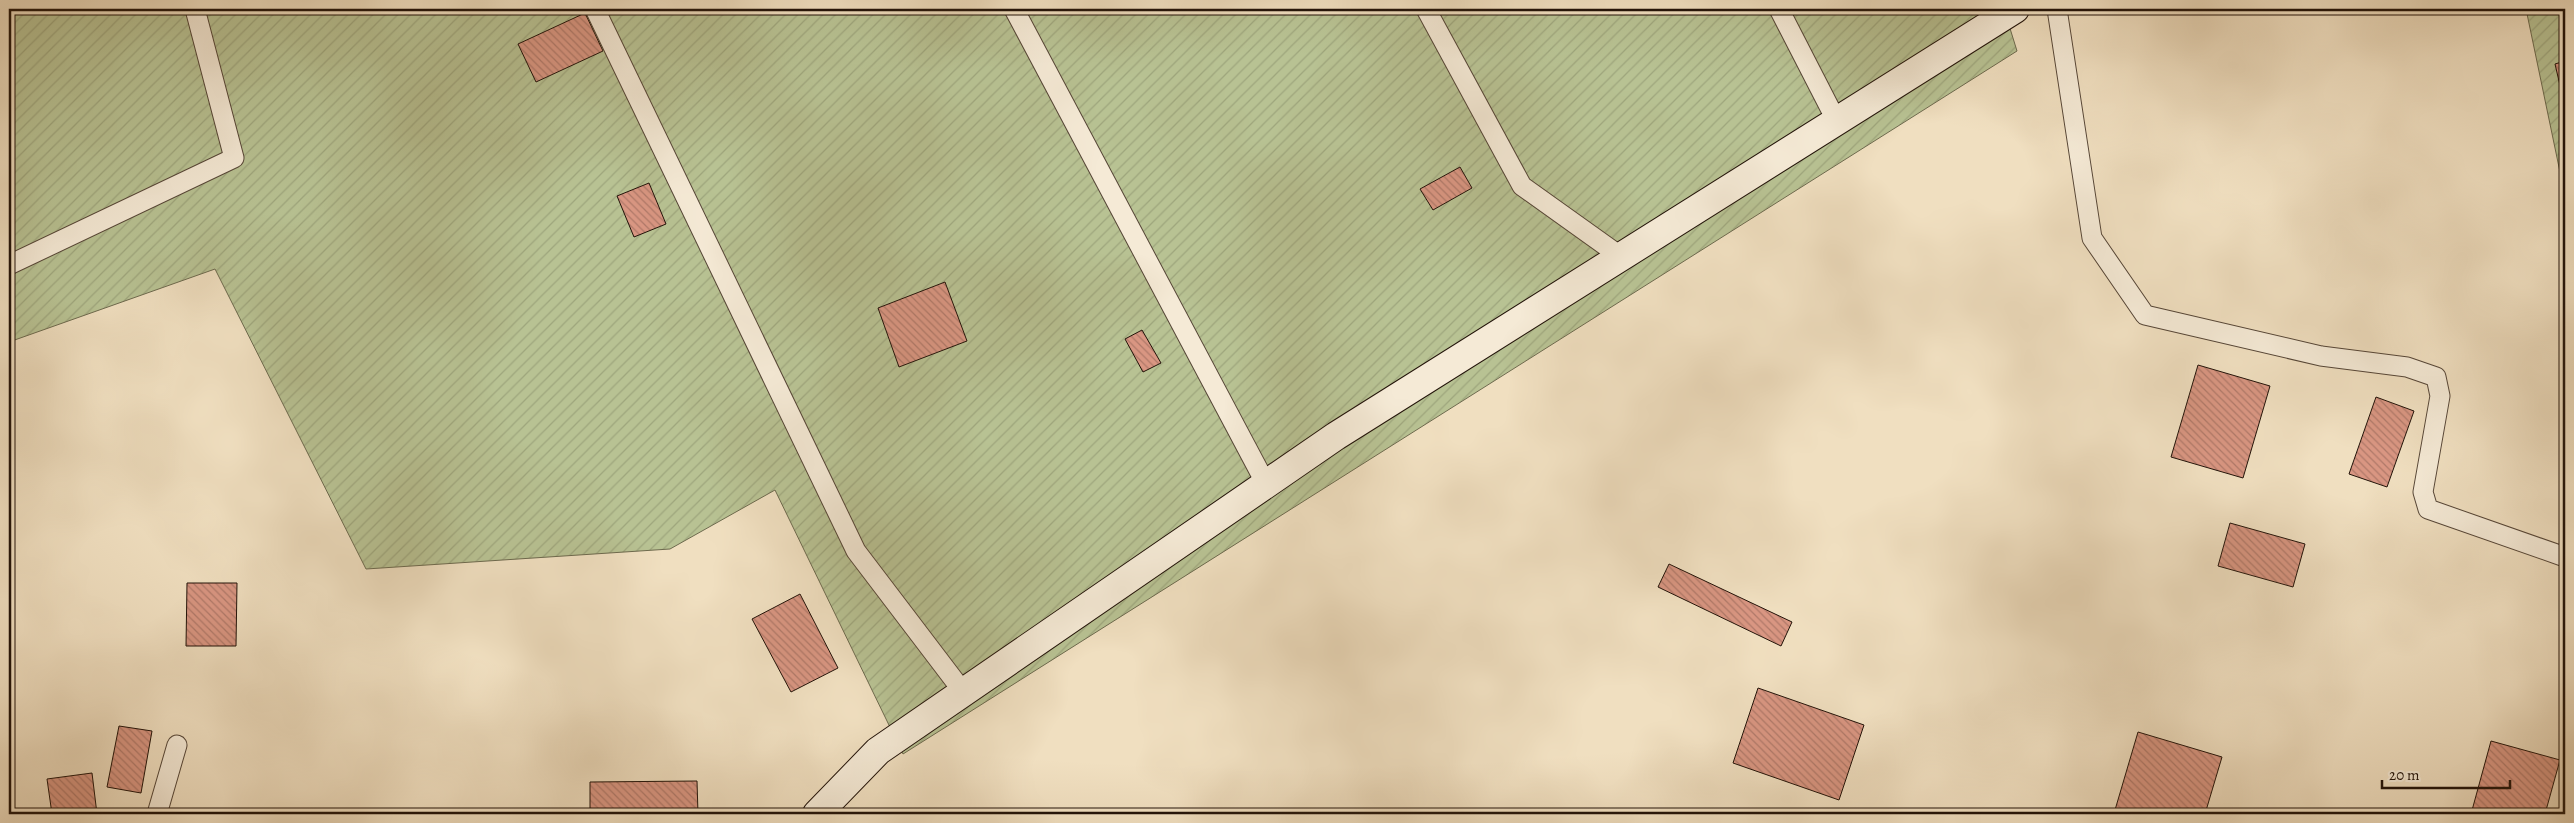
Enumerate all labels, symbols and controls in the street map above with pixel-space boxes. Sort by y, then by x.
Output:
scale bar [2382,758,2509,790]
text: 20 m [2389,765,2420,785]

